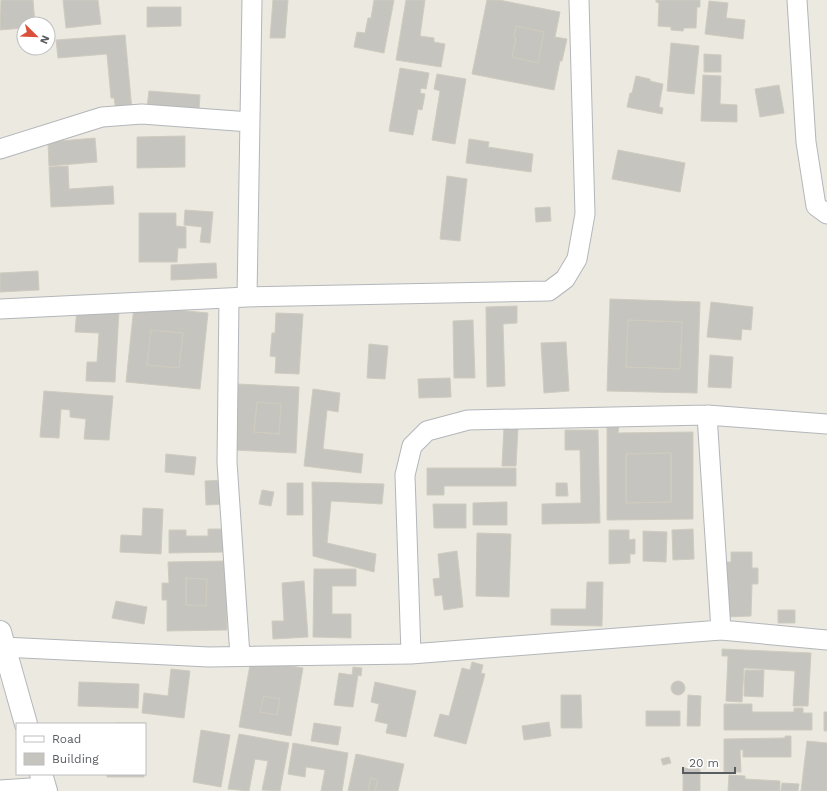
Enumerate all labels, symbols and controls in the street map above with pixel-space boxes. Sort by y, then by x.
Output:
north arrow [16,16,56,56]
text: N [37,33,52,46]
legend [16,723,146,775]
text: Road [52,732,81,746]
scale bar [683,749,735,775]
text: Building [52,752,99,766]
text: 20 m [689,756,719,770]

